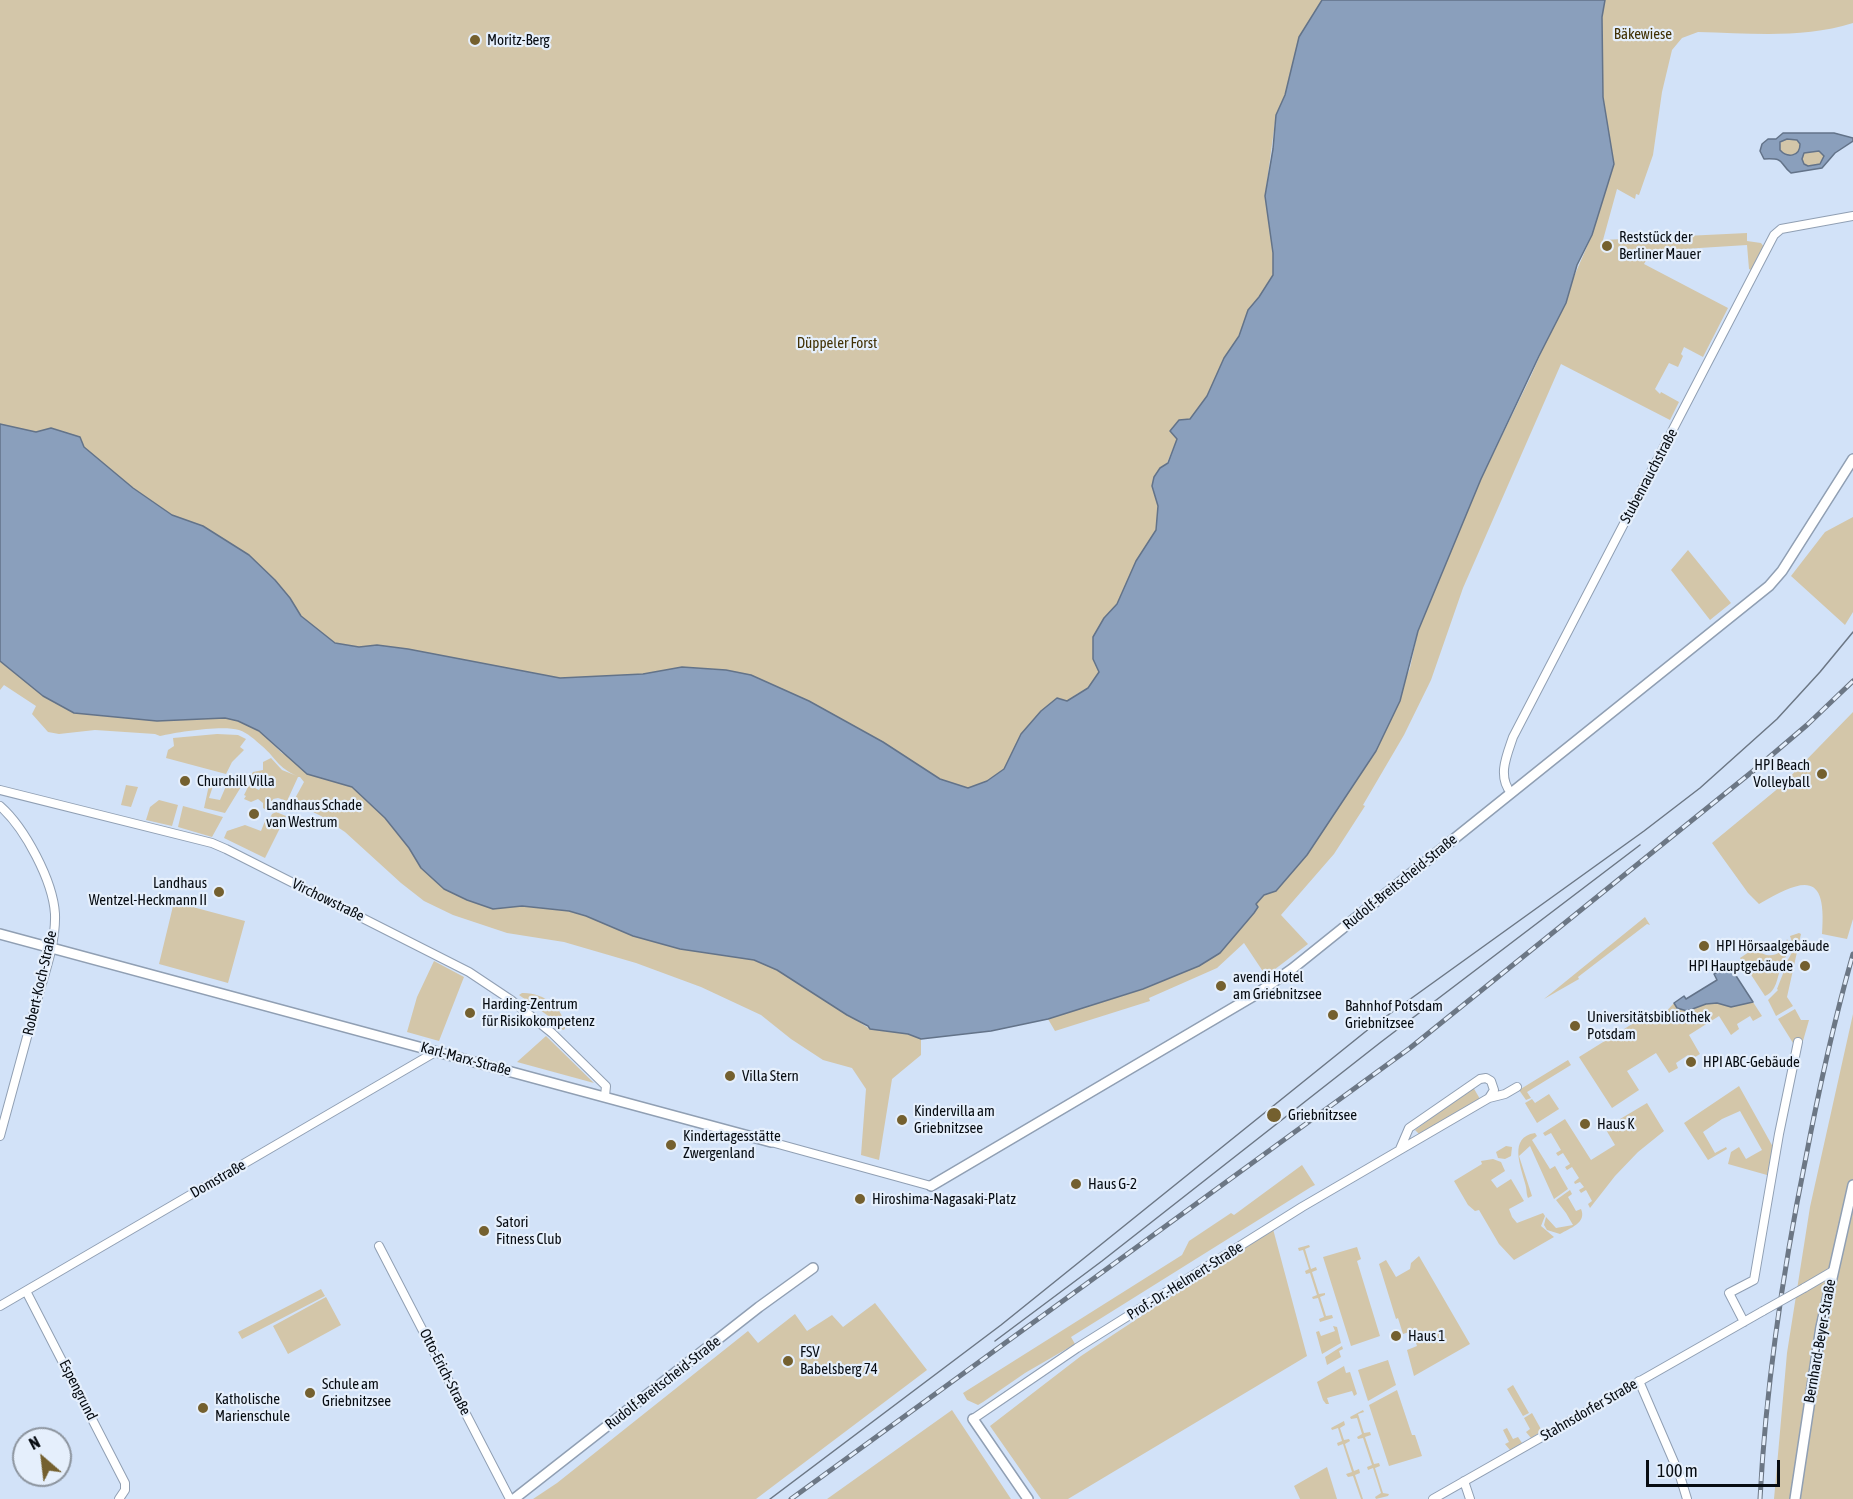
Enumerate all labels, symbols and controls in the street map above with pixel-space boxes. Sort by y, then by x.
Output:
park label: Bäkewiese [1614,25,1672,43]
place label: Moritz-Berg [487,31,550,49]
marker: Moritz-Berg [468,33,482,47]
place label: Reststück der Berliner Mauer [1619,228,1701,263]
marker: Reststück der Berliner Mauer [1600,239,1614,253]
park label: Düppeler Forst [797,334,877,352]
street label: Stubenrauchstraße [1616,426,1682,526]
place label: HPI Beach Volleyball [1753,756,1810,791]
marker: HPI Beach Volleyball [1815,767,1829,781]
place label: Churchill Villa [197,772,275,790]
marker: Churchill Villa [178,774,192,788]
place label: Landhaus Schade van Westrum [266,796,362,831]
marker: Landhaus Schade van Westrum [247,807,261,821]
street label: Rudolf-Breitscheid-Straße [1339,830,1461,934]
place label: Landhaus Wentzel-Heckmann II [89,874,207,909]
street label: Virchowstraße [289,875,367,925]
marker: Landhaus Wentzel-Heckmann II [212,885,226,899]
street label: Robert-Koch-Straße [19,929,61,1037]
place label: HPI Hörsaalgebäude [1716,937,1829,955]
marker: HPI Hörsaalgebäude [1697,939,1711,953]
place label: HPI Hauptgebäude [1688,957,1793,975]
marker: HPI Hauptgebäude [1798,959,1812,973]
place label: avendi Hotel am Griebnitzsee [1233,968,1322,1003]
marker: avendi Hotel am Griebnitzsee [1214,979,1228,993]
place label: Harding-Zentrum für Risikokompetenz [482,995,595,1030]
place label: Bahnhof Potsdam Griebnitzsee [1345,997,1443,1032]
marker: Harding-Zentrum für Risikokompetenz [463,1006,477,1020]
marker: Bahnhof Potsdam Griebnitzsee [1326,1008,1340,1022]
place label: Universitätsbibliothek Potsdam [1587,1008,1711,1043]
marker: Universitätsbibliothek Potsdam [1568,1019,1582,1033]
street label: Karl-Marx-Straße [419,1038,513,1080]
place label: HPI ABC-Gebäude [1703,1053,1800,1071]
marker: HPI ABC-Gebäude [1684,1055,1698,1069]
place label: Villa Stern [742,1067,799,1085]
marker: Villa Stern [723,1069,737,1083]
place label: Kindervilla am Griebnitzsee [914,1102,995,1137]
marker: Griebnitzsee [1265,1106,1283,1124]
place label: Griebnitzsee [1288,1106,1357,1124]
marker: Kindervilla am Griebnitzsee [895,1113,909,1127]
place label: Haus K [1597,1115,1635,1133]
marker: Haus K [1578,1117,1592,1131]
place label: Kindertagesstätte Zwergenland [683,1127,781,1162]
marker: Kindertagesstätte Zwergenland [664,1138,678,1152]
street label: Domstraße [187,1156,249,1202]
place label: Haus G-2 [1088,1175,1137,1193]
marker: Haus G-2 [1069,1177,1083,1191]
place label: Hiroshima-Nagasaki-Platz [872,1190,1016,1208]
marker: Hiroshima-Nagasaki-Platz [853,1192,867,1206]
place label: Satori Fitness Club [496,1213,562,1248]
marker: Satori Fitness Club [477,1224,491,1238]
street label: Prof.-Dr.-Helmert-Straße [1124,1238,1246,1324]
street label: Bernhard-Beyer-Straße [1800,1278,1840,1404]
street label: Otto-Erich-Straße [416,1326,474,1418]
place label: Haus 1 [1408,1327,1445,1345]
marker: Haus 1 [1389,1329,1403,1343]
street label: Rudolf-Breitscheid-Straße [602,1332,724,1434]
place label: FSV Babelsberg 74 [800,1343,878,1378]
marker: FSV Babelsberg 74 [781,1354,795,1368]
street label: Espengrund [55,1357,101,1423]
place label: Schule am Griebnitzsee [322,1375,391,1410]
street label: Stahnsdorfer Straße [1537,1375,1641,1445]
marker: Schule am Griebnitzsee [303,1386,317,1400]
place label: Katholische Marienschule [215,1390,290,1425]
marker: Katholische Marienschule [196,1401,210,1415]
north arrow [12,1427,72,1487]
text: N [26,1433,43,1453]
scale bar [1649,1448,1782,1486]
text: 100 m [1657,1460,1698,1481]

